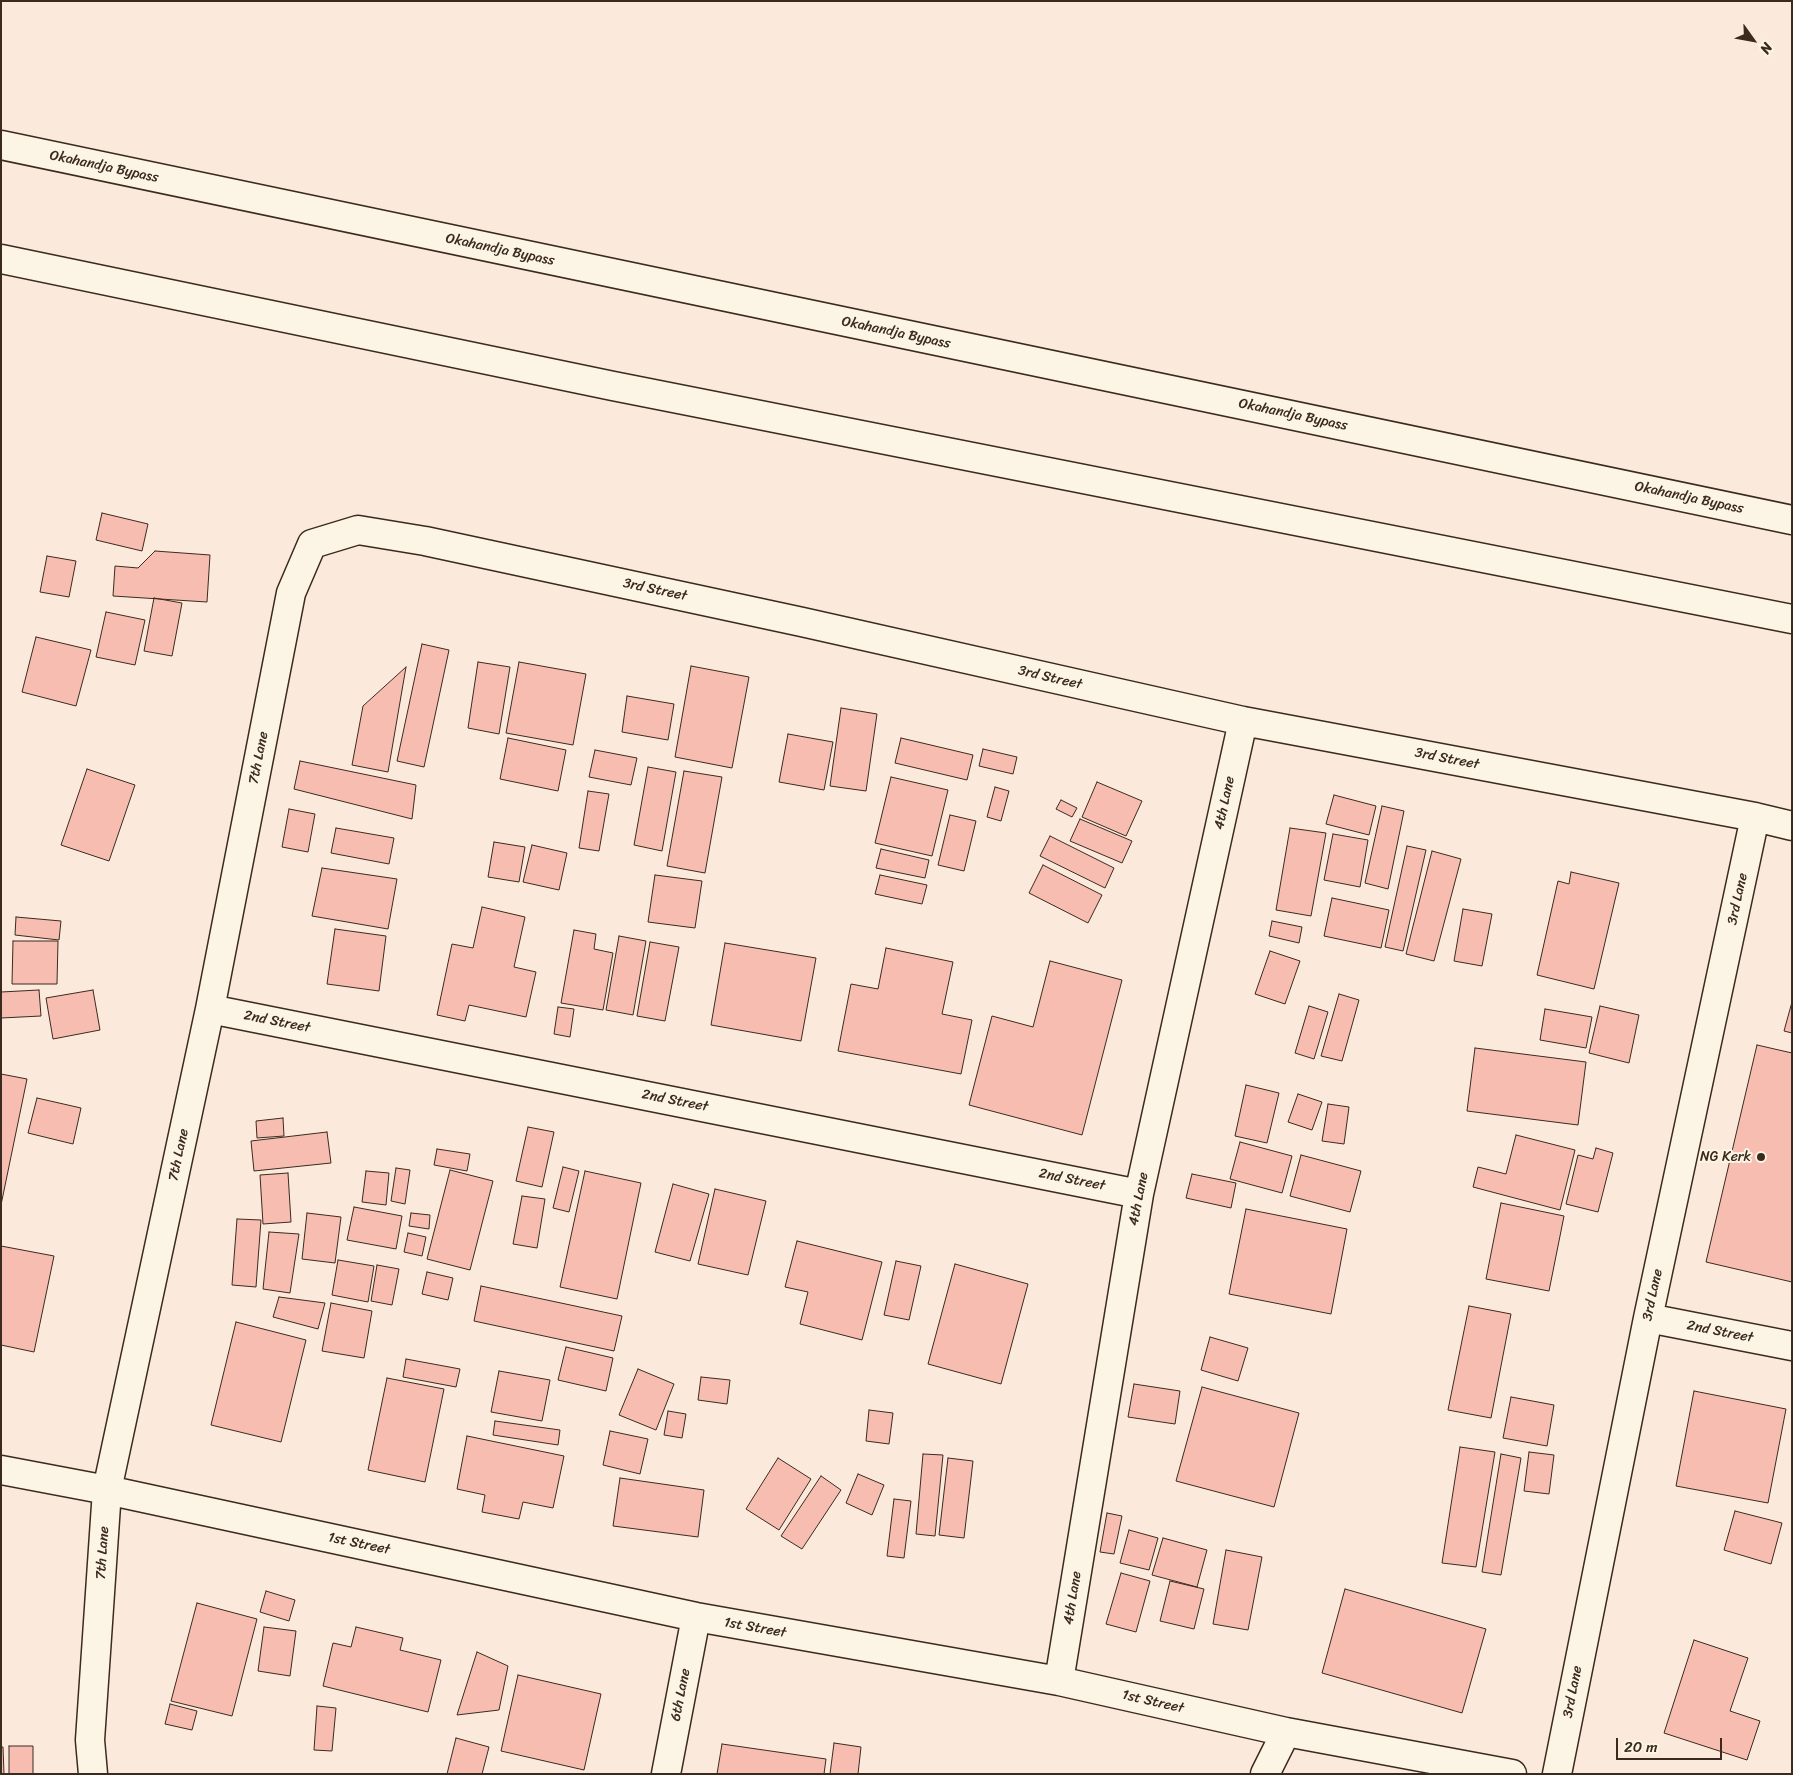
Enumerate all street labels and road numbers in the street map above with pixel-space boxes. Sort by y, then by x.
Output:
street label: Okahandja Bypass [48,147,160,187]
street label: Okahandja Bypass [444,230,556,270]
street label: Okahandja Bypass [840,313,952,353]
street label: Okahandja Bypass [1237,395,1349,435]
street label: Okahandja Bypass [1633,478,1745,518]
street label: 3rd Street [621,575,689,605]
street label: 3rd Street [1016,662,1084,694]
street label: 7th Lane [246,730,272,786]
street label: 3rd Street [1413,745,1481,773]
street label: 4th Lane [1211,775,1239,831]
street label: 3rd Lane [1724,871,1752,927]
street label: 2nd Street [242,1007,312,1037]
street label: 2nd Street [640,1086,710,1116]
street label: 7th Lane [165,1127,193,1183]
street label: 2nd Street [1037,1165,1107,1195]
street label: 4th Lane [1126,1171,1152,1227]
street label: 3rd Lane [1639,1267,1667,1323]
street label: 2nd Street [1685,1317,1755,1347]
street label: 7th Lane [93,1526,113,1580]
street label: 1st Street [326,1529,392,1559]
street label: 4th Lane [1060,1570,1086,1626]
street label: 1st Street [723,1614,787,1642]
street label: 3rd Lane [1560,1665,1586,1719]
street label: 6th Lane [668,1667,694,1723]
street label: 1st Street [1120,1687,1186,1717]

